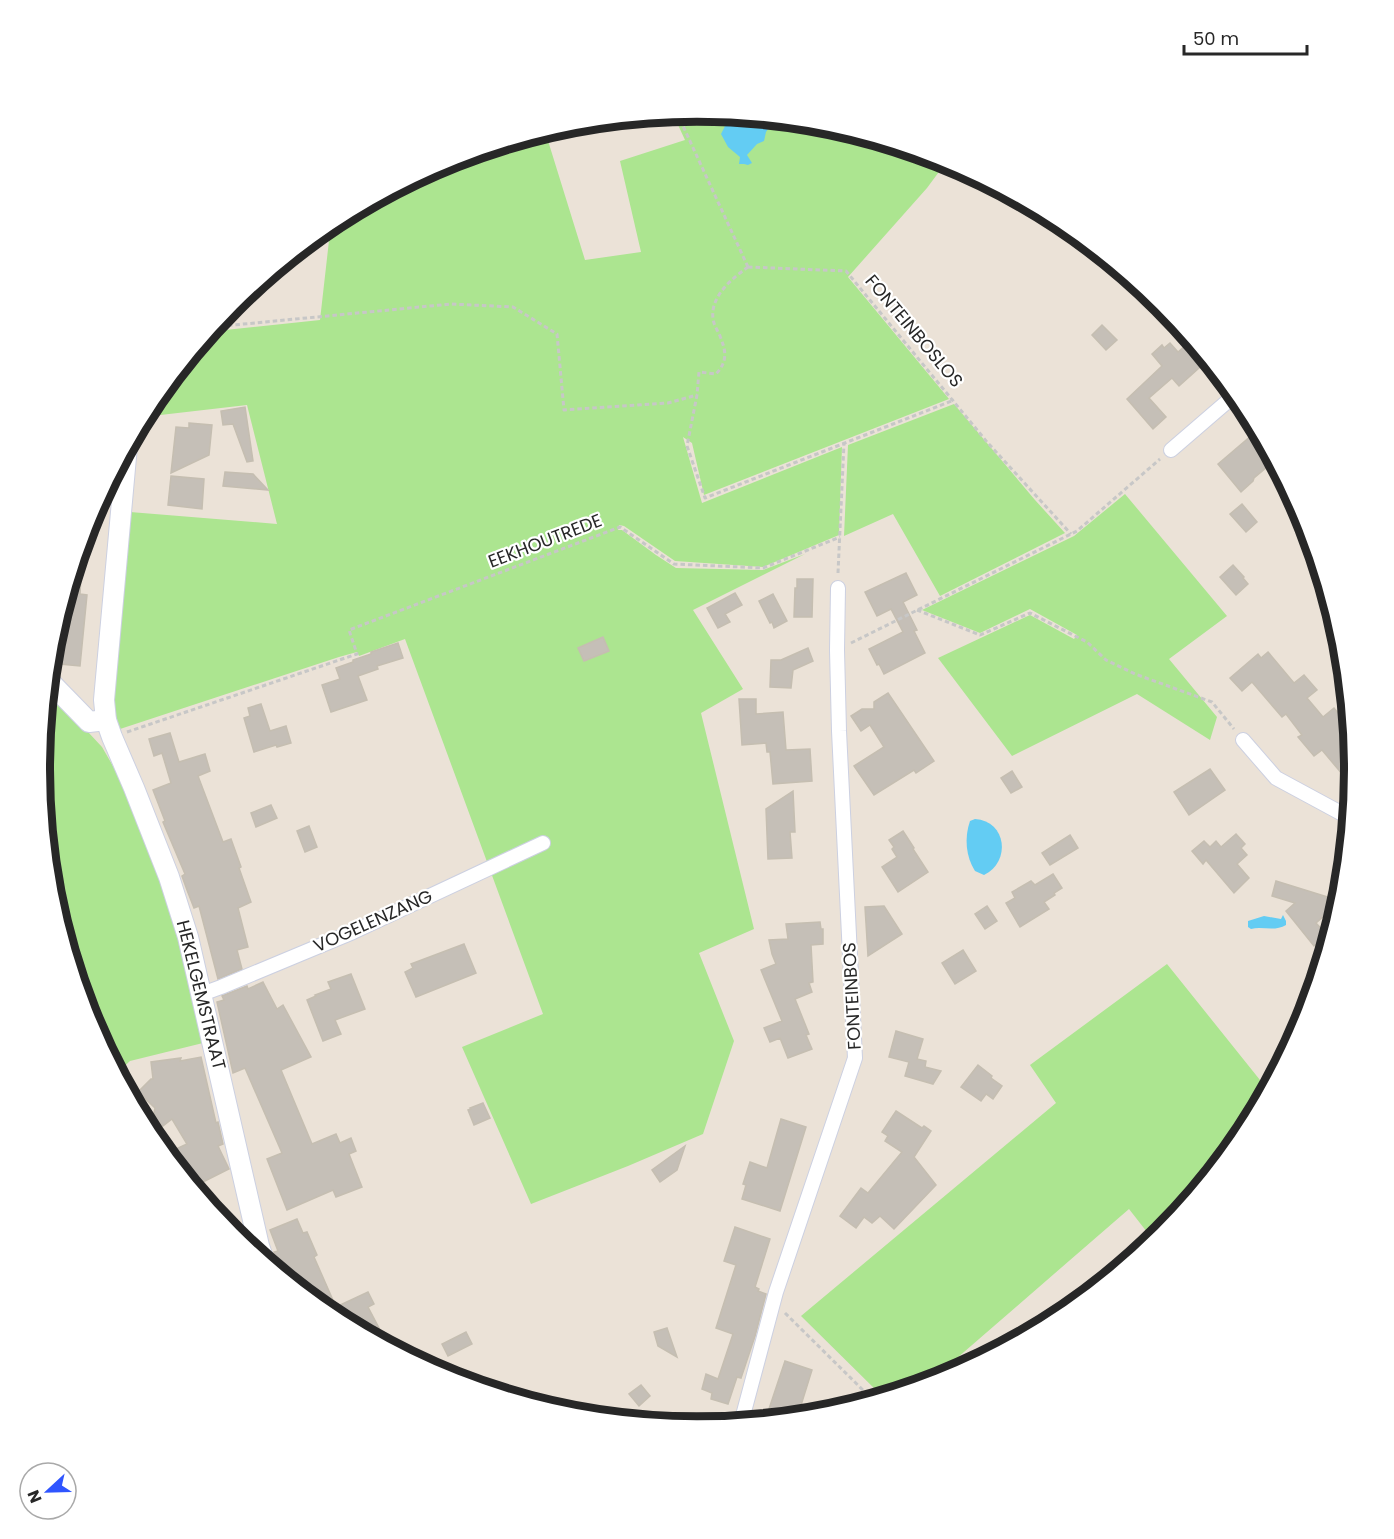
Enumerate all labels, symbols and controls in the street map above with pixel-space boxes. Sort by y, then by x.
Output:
scale bar [1184,18,1307,56]
text: 50 m [1193,26,1239,51]
street label: FONTEINBOSLOS [860,269,969,392]
street label: EEKHOUTREDE [484,507,605,574]
street label: VOGELENZANG [309,883,436,958]
street label: HEKELGEMSTRAAT [171,917,232,1073]
street label: FONTEINBOS [836,942,867,1050]
north arrow [18,1461,78,1521]
text: N [22,1487,47,1506]

